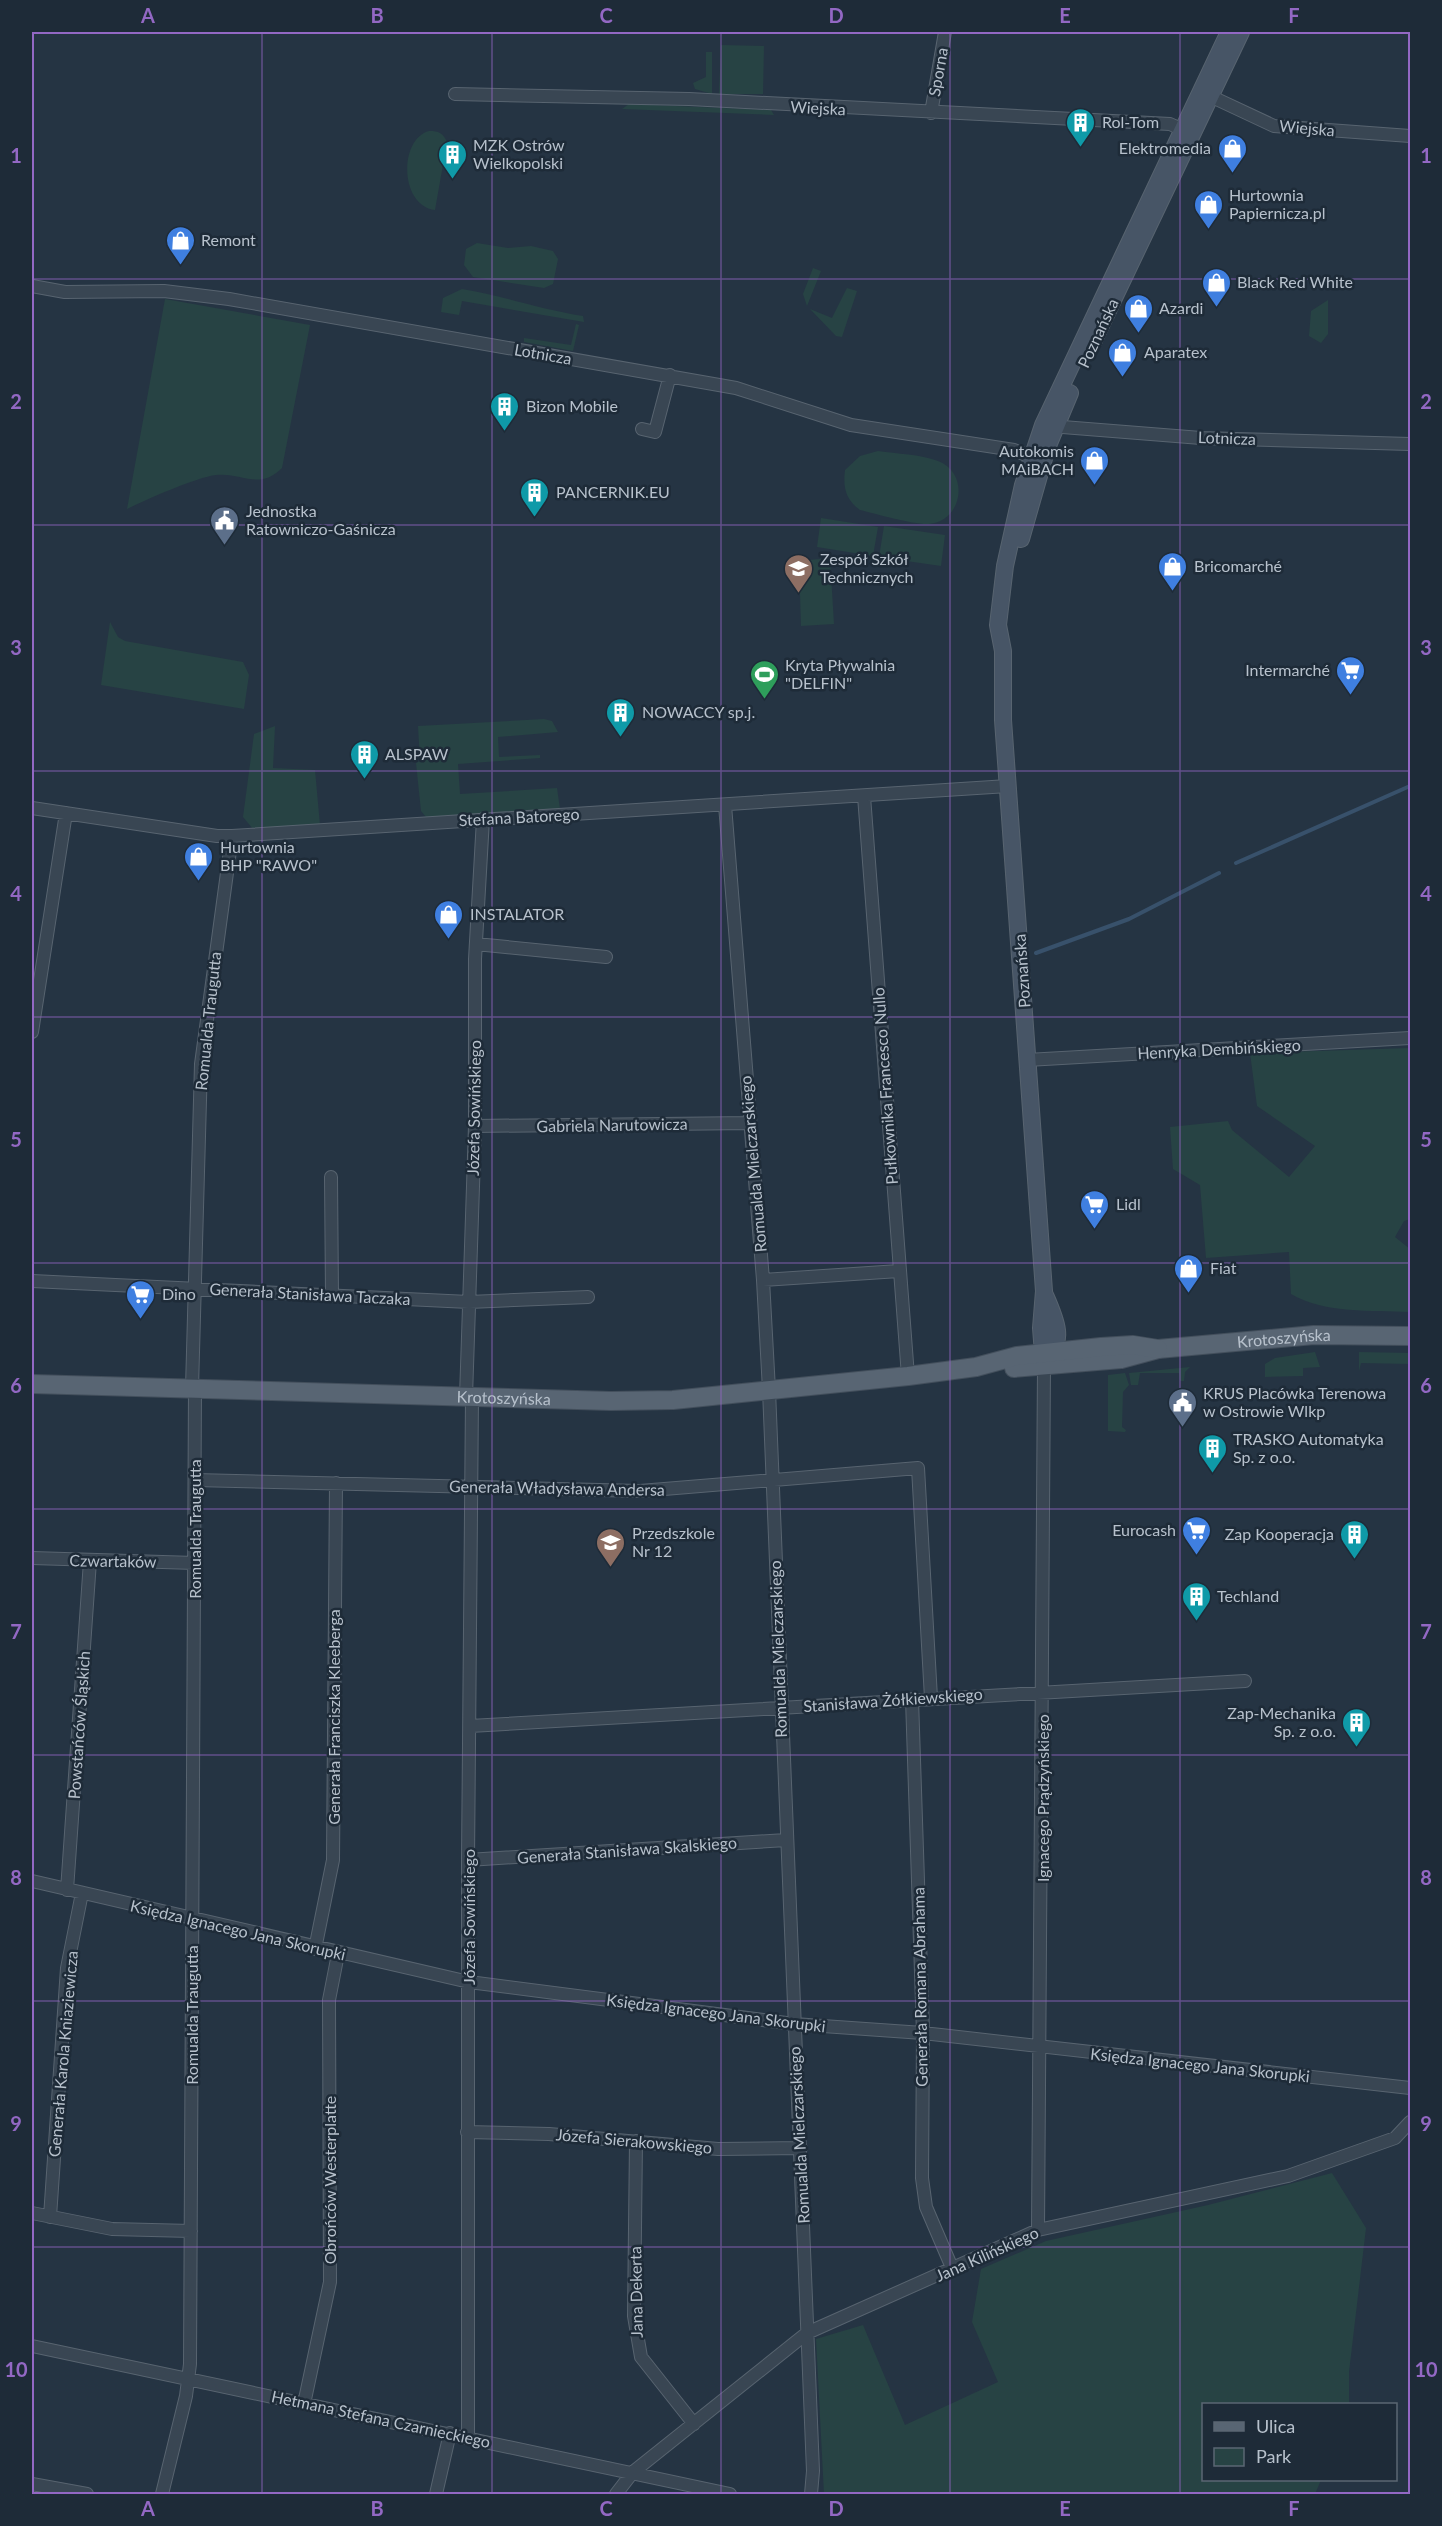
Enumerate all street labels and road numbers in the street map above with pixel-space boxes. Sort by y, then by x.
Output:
street label: Sporna [924,46,951,98]
street label: Wiejska [790,97,846,118]
street label: Wiejska [1278,116,1336,139]
street label: Poznańska [1073,295,1122,370]
street label: Lotnicza [513,339,573,368]
street label: Lotnicza [1198,427,1256,448]
street label: Stefana Batorego [458,804,580,829]
street label: Poznańska [1009,933,1034,1009]
street label: Romualda Traugutta [191,951,224,1091]
street label: Pułkownika Francesco Nullo [868,987,901,1185]
street label: Henryka Dembińskiego [1137,1035,1301,1062]
street label: Józefa Sowińskiego [463,1040,484,1176]
street label: Romualda Mielczarskiego [735,1075,770,1253]
street label: Gabriela Narutowicza [536,1114,688,1135]
street label: Generała Stanisława Taczaka [209,1279,411,1308]
street label: Krotoszyńska [1236,1325,1331,1351]
street label: Krotoszyńska [456,1386,551,1408]
street label: Romualda Traugutta [185,1459,204,1599]
street label: Generała Władysława Andersa [449,1476,665,1499]
street label: Czwartaków [69,1550,157,1571]
street label: Romualda Mielczarskiego [765,1560,790,1738]
street label: Generała Franciszka Kleeberga [324,1609,343,1825]
street label: Powstańców Śląskich [64,1650,93,1800]
street label: Stanisława Żółkiewskiego [803,1684,983,1715]
street label: Ignacego Prądzyńskiego [1033,1714,1052,1882]
street label: Generała Stanisława Skalskiego [517,1832,737,1867]
street label: Józefa Sowińskiego [459,1849,478,1985]
street label: Generała Romana Abrahama [908,1887,931,2087]
street label: Księdza Ignacego Jana Skorupki [129,1895,348,1964]
street label: Romualda Traugutta [182,1945,201,2085]
street label: Generała Karola Kniaziewicza [44,1950,81,2158]
street label: Księdza Ignacego Jana Skorupki [605,1990,827,2035]
street label: Księdza Ignacego Jana Skorupki [1089,2044,1311,2085]
street label: Romualda Mielczarskiego [784,2046,813,2224]
street label: Obrońców Westerplatte [320,2096,339,2264]
street label: Józefa Sierakowskiego [555,2124,713,2157]
street label: Jana Kilińskiego [932,2222,1041,2285]
street label: Jana Dekerta [625,2246,646,2338]
street label: Hetmana Stefana Czarnieckiego [270,2386,492,2451]

